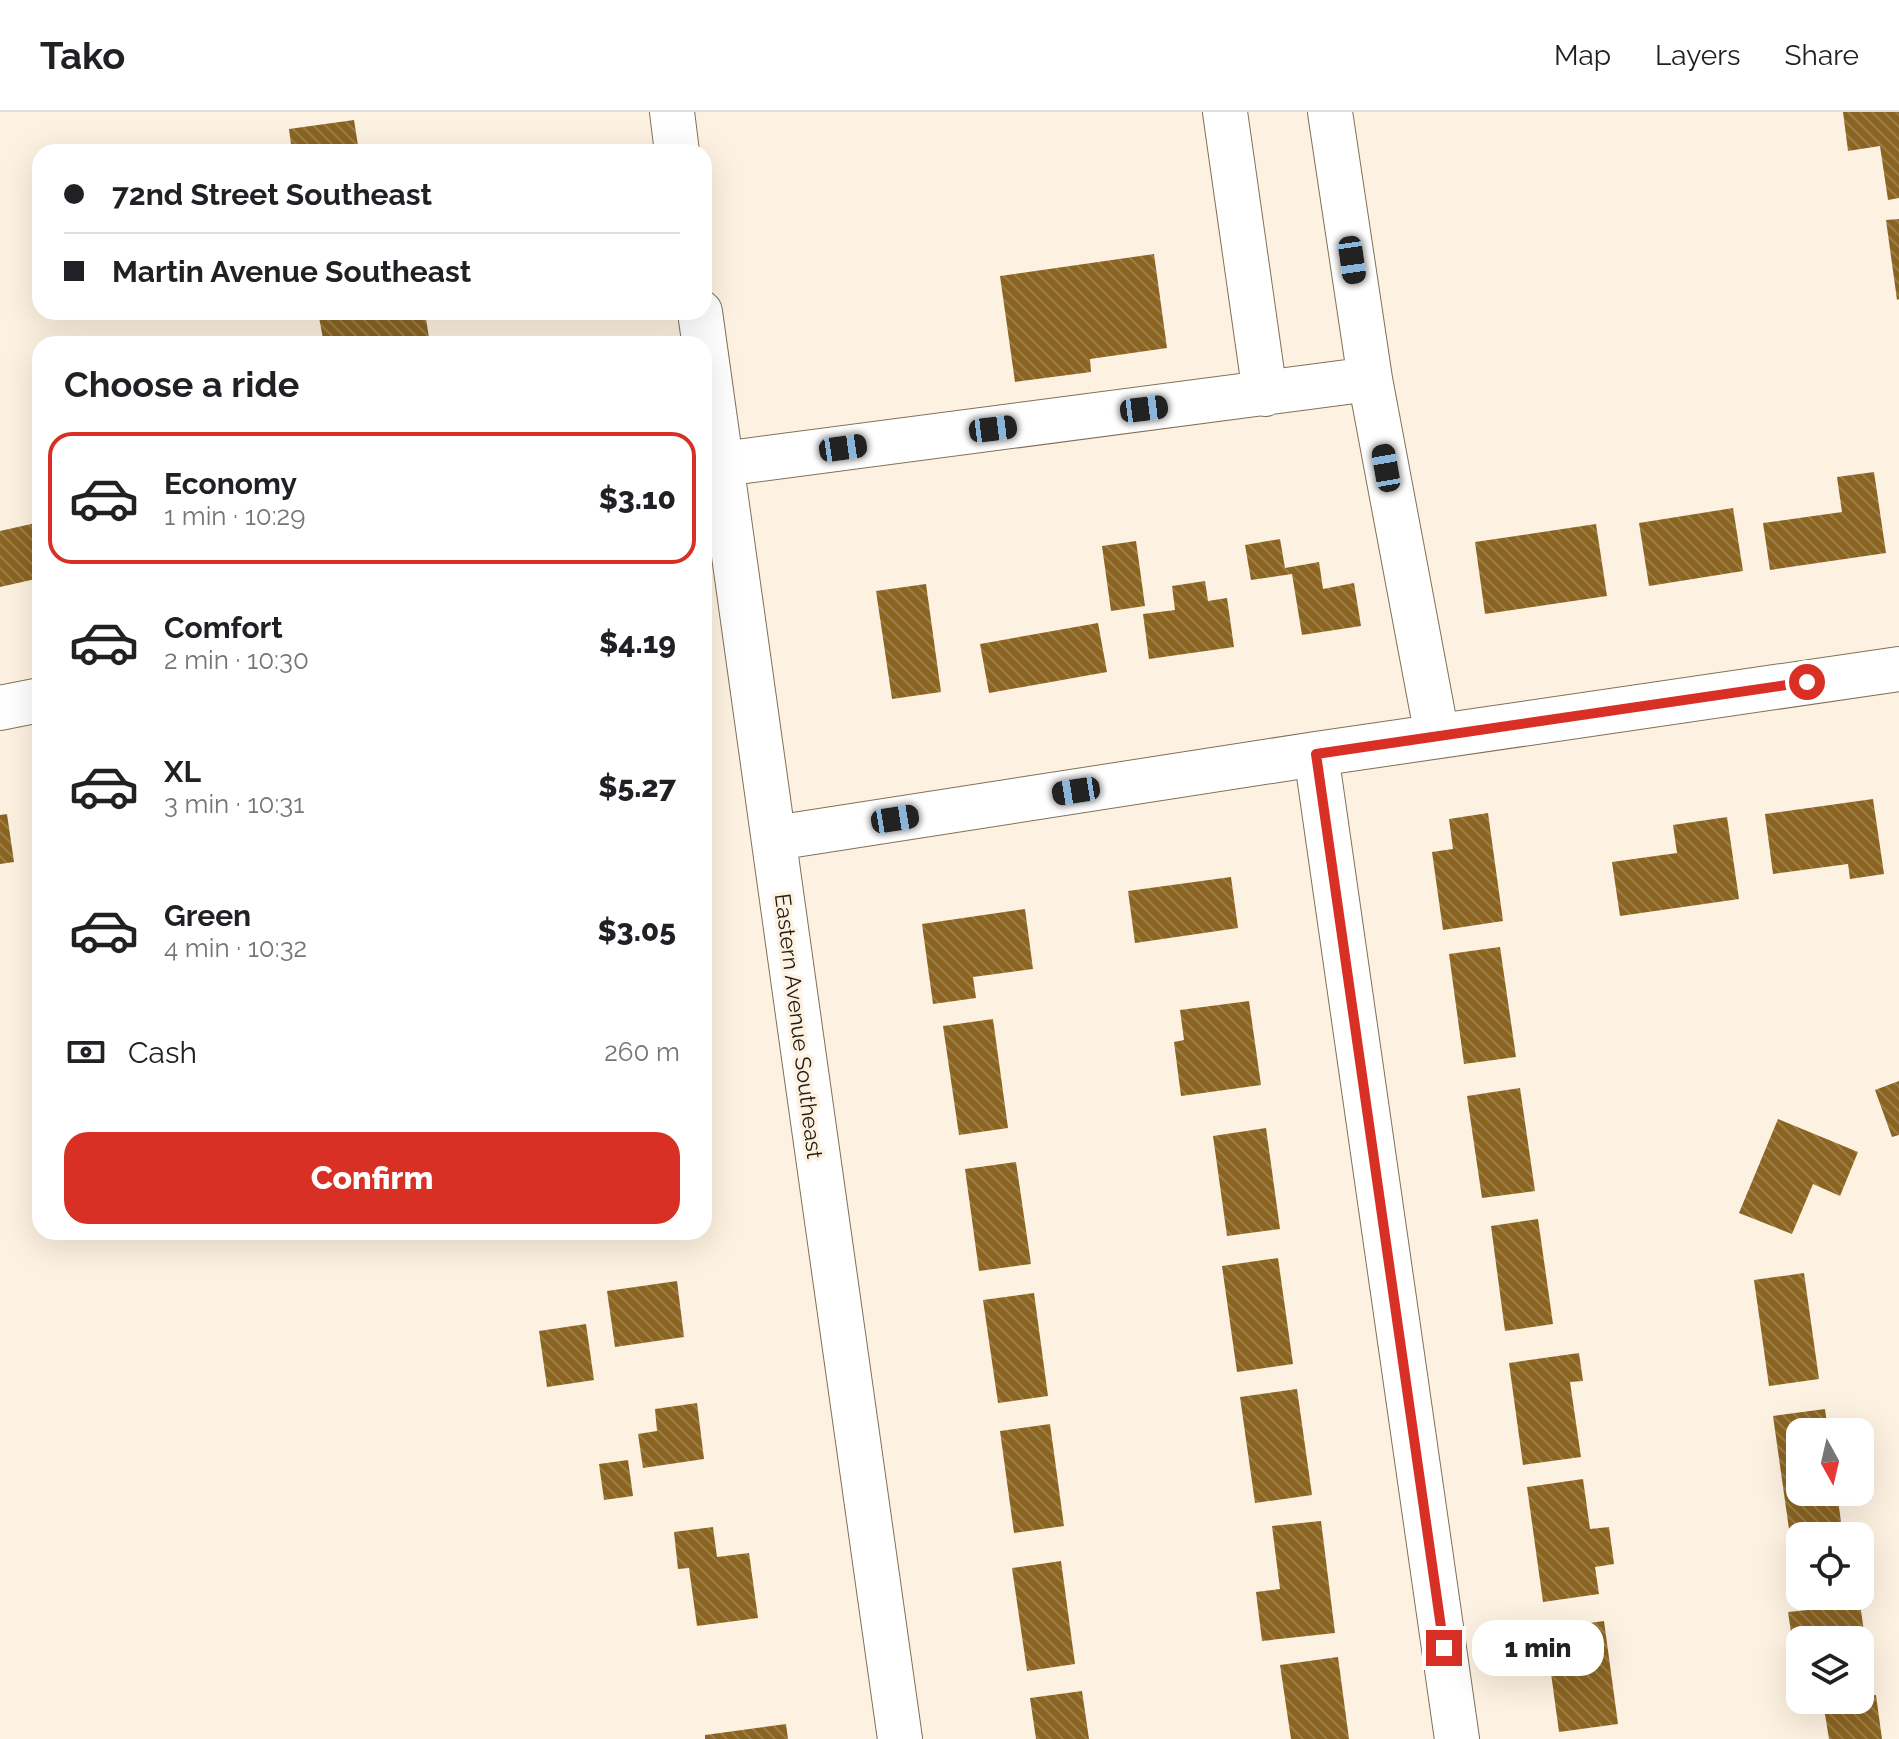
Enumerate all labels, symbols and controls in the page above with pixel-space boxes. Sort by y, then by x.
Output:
text: Tako [40,33,125,78]
text: Map [1554,39,1611,72]
text: Layers [1655,39,1741,72]
text: Share [1785,39,1859,72]
text: 72nd Street Southeast [112,177,432,212]
car [1337,235,1367,285]
text: Martin Avenue Southeast [112,254,471,289]
text: Choose a ride [64,363,299,405]
car [1119,394,1169,424]
car [968,414,1018,444]
car [818,433,868,463]
car [1370,442,1402,494]
icon: car [68,462,140,534]
text: Economy [164,466,297,501]
text: $3.10 [599,481,676,516]
text: 1 min · 10:29 [164,501,305,531]
icon: car [68,606,140,678]
text: Comfort [164,610,283,645]
text: $4.19 [599,625,676,660]
text: 2 min · 10:30 [164,645,309,675]
route start [1789,664,1825,700]
icon: car [68,750,140,822]
text: XL [164,754,201,789]
text: $5.27 [598,769,676,804]
car [1050,775,1102,807]
text: 3 min · 10:31 [164,789,304,819]
car [869,803,921,835]
street label: Eastern Avenue Southeast [770,892,828,1161]
icon: car [68,894,140,966]
text: Green [164,898,251,933]
text: $3.05 [598,913,676,948]
text: 4 min · 10:32 [164,933,307,963]
icon: cash [64,1030,108,1074]
text: Cash [128,1035,197,1070]
text: 260 m [604,1037,680,1067]
button: Confirm [64,1132,680,1224]
north arrow [1786,1418,1874,1506]
map controls [1786,1418,1874,1714]
button: locate [1786,1522,1874,1610]
callout: 1 min [1472,1620,1604,1676]
button: layers [1786,1626,1874,1714]
route end [1426,1630,1462,1666]
text: 1 min [1505,1633,1571,1663]

